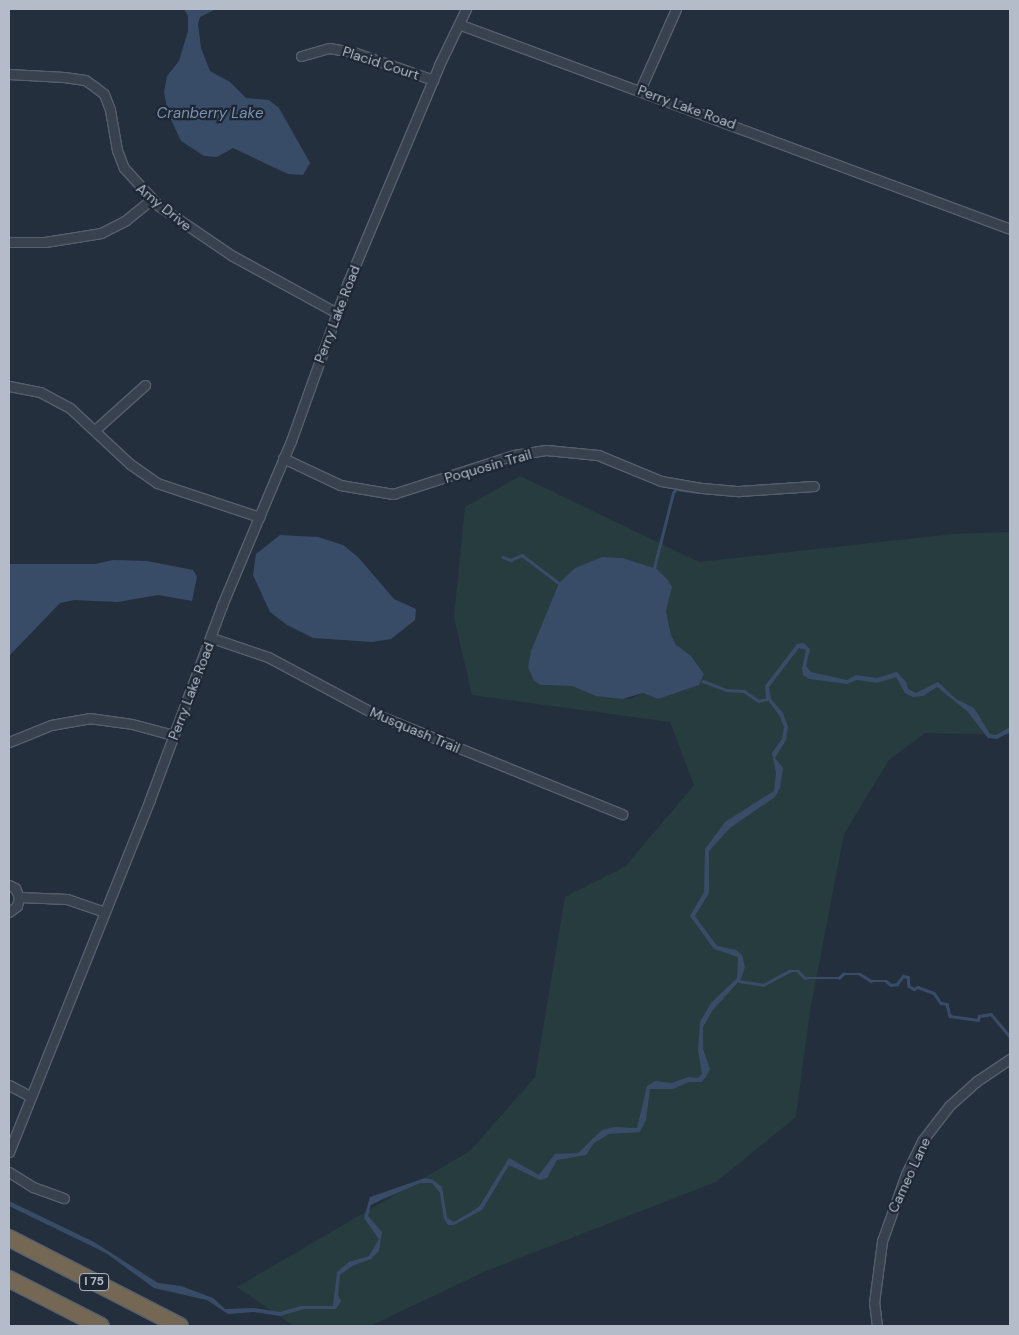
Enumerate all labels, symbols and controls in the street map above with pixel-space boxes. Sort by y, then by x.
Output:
street label: Placid Court [340,43,422,83]
street label: Perry Lake Road [636,81,738,133]
water label: Cranberry Lake [157,105,263,123]
street label: Amy Drive [133,180,195,234]
street label: Perry Lake Road [311,263,363,365]
street label: Poquosin Trail [443,446,533,486]
street label: Perry Lake Road [165,640,217,742]
street label: Musquash Trail [367,703,463,757]
street label: Cameo Lane [884,1135,934,1215]
road number: I 75 [79,1272,109,1291]

